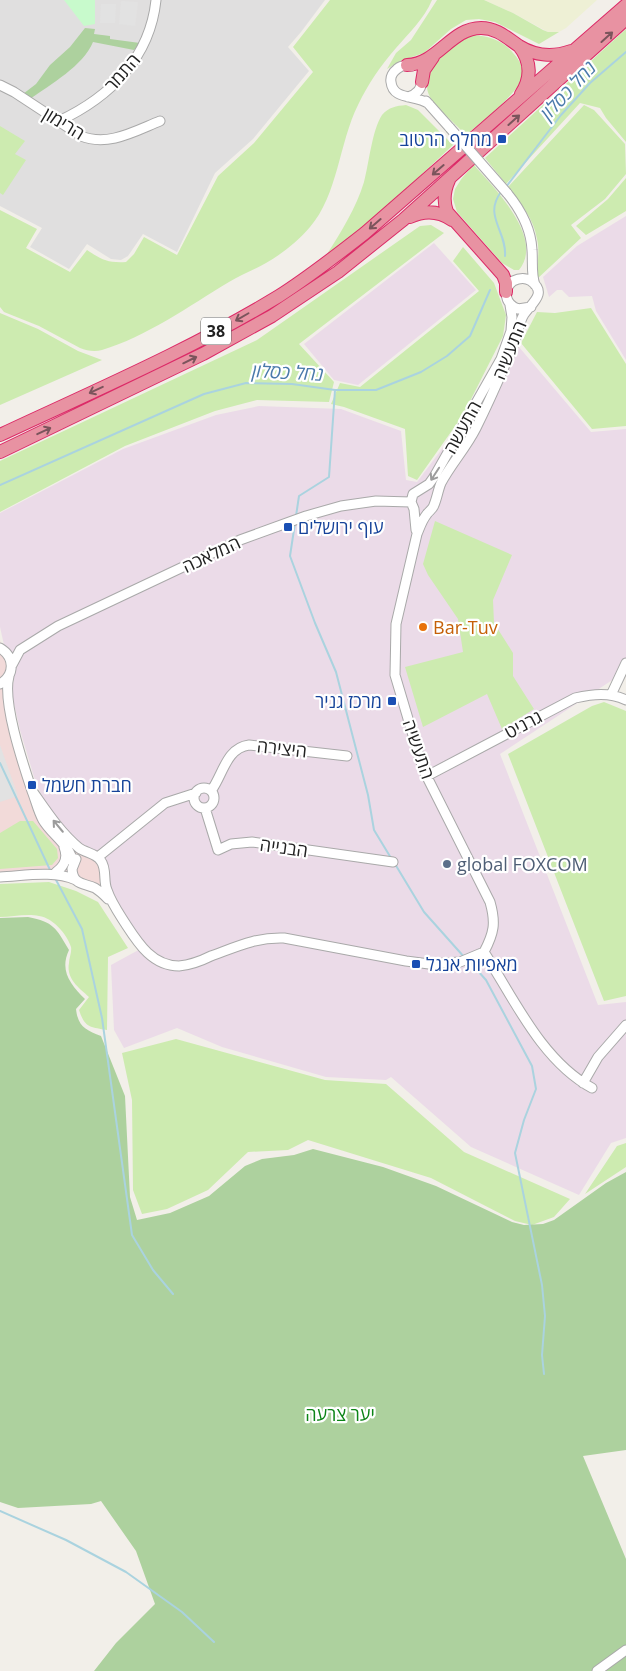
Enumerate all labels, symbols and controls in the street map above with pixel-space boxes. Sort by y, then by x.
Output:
one-way arrow [600,31,613,43]
street label: התמר [99,48,145,96]
water label: נחל כסלון [534,55,602,126]
street label: הרימון [39,101,89,145]
one-way arrow [507,114,520,126]
place label: מחלף הרטוב [400,127,492,151]
marker: מחלף הרטוב [496,133,508,145]
one-way arrow [431,164,444,175]
one-way arrow [368,219,381,230]
one-way arrow [234,312,249,322]
street label: התעשיה [486,317,532,383]
road number: 38 [201,318,231,344]
one-way arrow [182,355,197,365]
water label: נחל כסלון [251,357,324,387]
one-way arrow [89,385,104,395]
street label: התעשה [438,396,486,458]
one-way arrow [36,426,51,436]
one-way arrow [430,466,440,480]
place label: עוף ירושלים [298,515,384,539]
marker: עוף ירושלים [282,521,294,533]
street label: המלאכה [178,530,244,578]
place label: Bar-Tuv [433,615,498,639]
marker: Bar-Tuv [417,621,429,633]
place label: מרכז גניר [315,689,382,713]
marker: מרכז גניר [386,695,398,707]
street label: גרניט [500,704,546,744]
street label: התעשיה [398,716,440,782]
street label: היצירה [256,733,308,763]
place label: חברת חשמל [42,773,132,797]
marker: חברת חשמל [26,779,38,791]
one-way arrow [53,820,64,833]
street label: הבנייה [258,832,310,862]
place label: global FOXCOM [457,852,588,876]
marker: global FOXCOM [441,858,453,870]
place label: מאפיות אנגל [426,952,518,976]
marker: מאפיות אנגל [410,958,422,970]
park label: יער צרעה [305,1402,375,1426]

